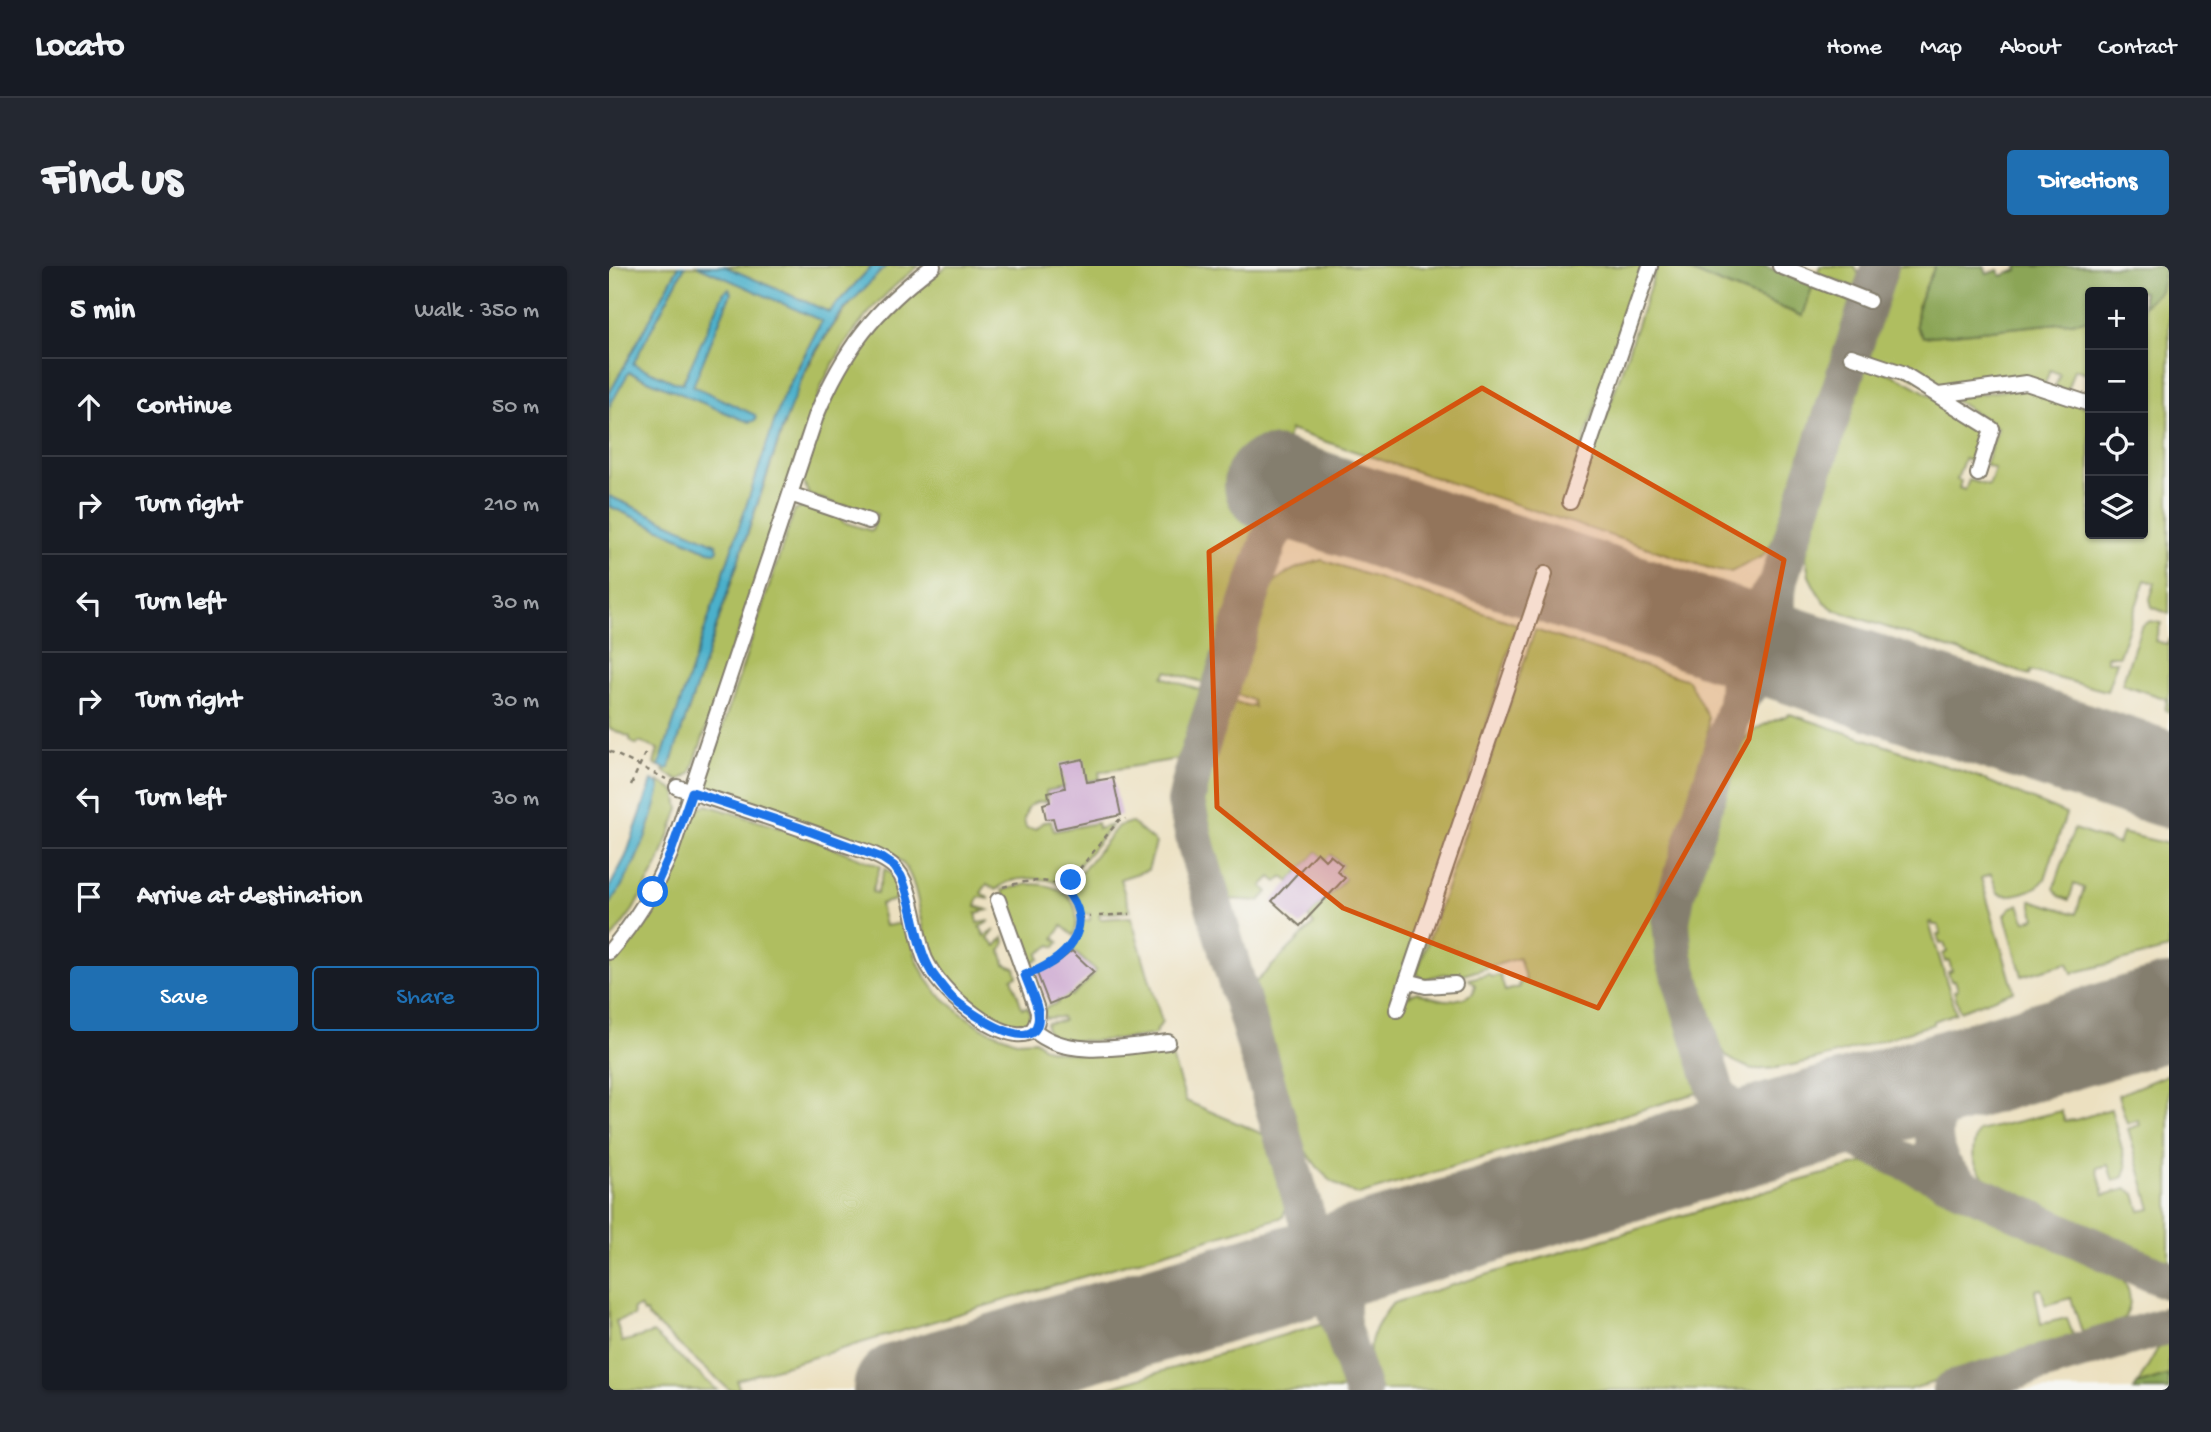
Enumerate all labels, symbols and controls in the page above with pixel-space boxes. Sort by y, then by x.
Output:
text: Locato [35,29,124,67]
text: Home [1826,34,1882,63]
text: Map [1920,34,1962,63]
text: About [2000,34,2060,63]
text: Contact [2098,34,2176,63]
button: Directions [2007,150,2169,215]
text: Find us [42,153,182,211]
map controls [2085,287,2148,539]
button: + [2085,287,2148,350]
text: 5 min [70,294,135,329]
text: Walk · 350 m [414,298,539,325]
button: − [2085,350,2148,413]
icon: ahead [70,388,108,426]
text: Continue [137,392,231,423]
text: 50 m [492,394,539,421]
button: locate [2085,413,2148,476]
button: layers [2085,476,2148,539]
icon: right [70,486,108,524]
text: Turn right [137,490,241,521]
text: 210 m [484,492,539,519]
icon: left [70,584,108,622]
text: Turn left [137,588,225,619]
text: 30 m [492,590,539,617]
icon: right [70,682,108,720]
text: Turn right [137,686,241,717]
text: 30 m [492,688,539,715]
icon: left [70,780,108,818]
text: Turn left [137,784,225,815]
text: 30 m [492,786,539,813]
route end [1055,864,1086,895]
route start [637,876,668,907]
icon: arrive [70,878,108,916]
text: Arrive at destination [137,882,362,913]
button: Save [70,966,298,1031]
button: Share [312,966,539,1031]

